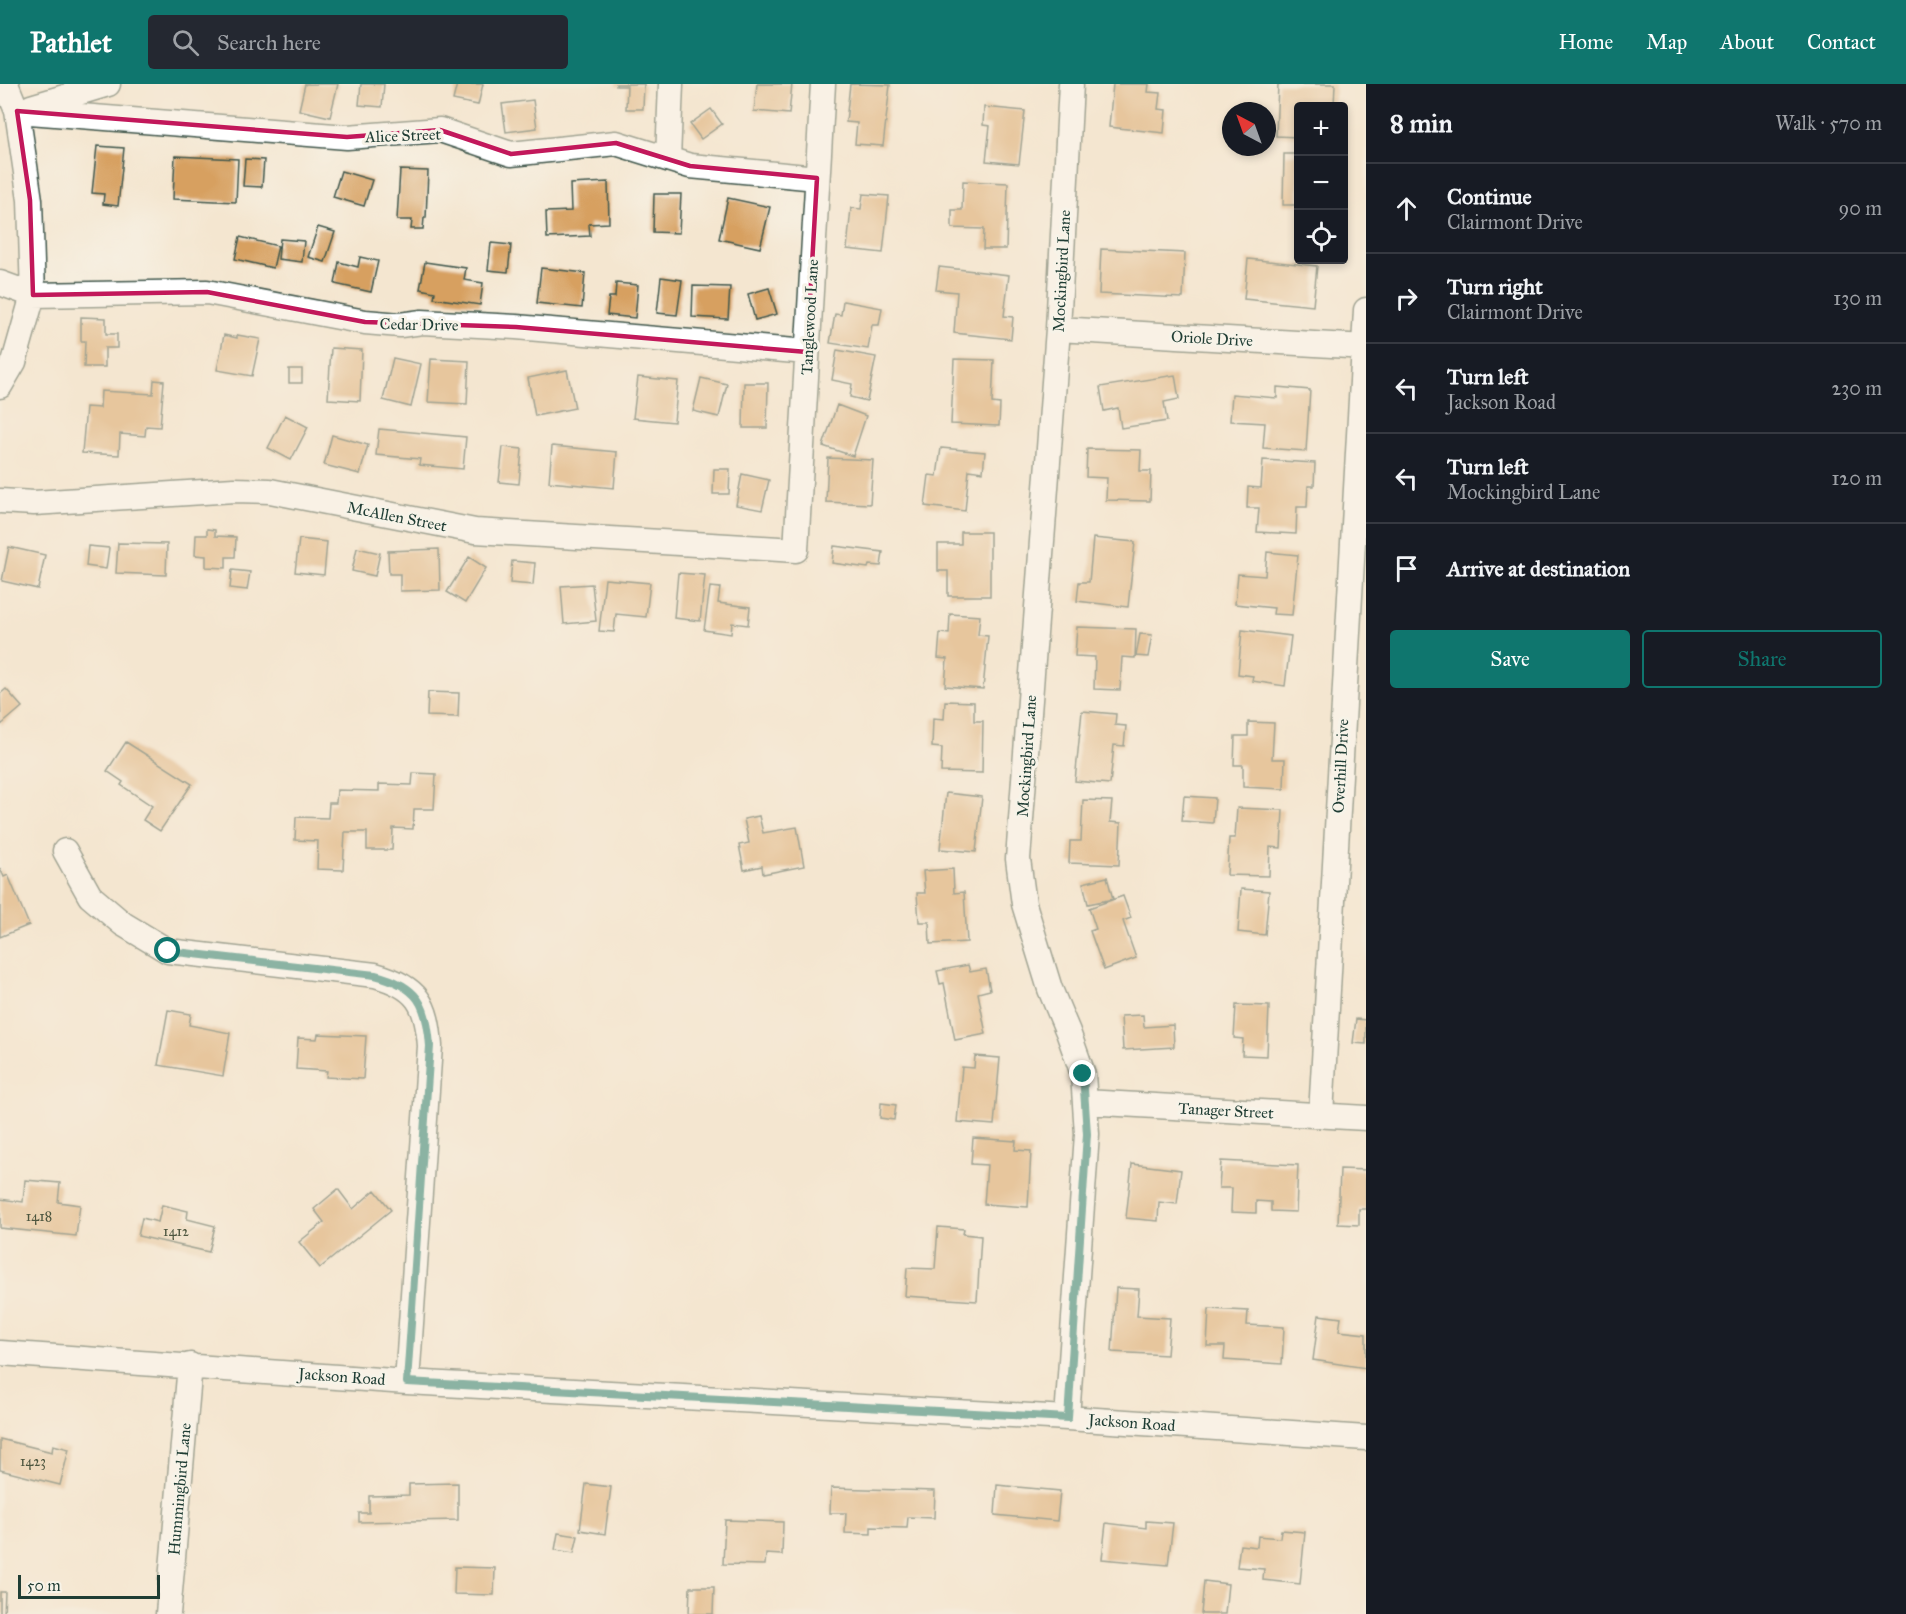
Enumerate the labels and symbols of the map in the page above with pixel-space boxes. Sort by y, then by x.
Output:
north arrow [1222,102,1276,156]
street label: Alice Street [364,125,442,146]
street label: Mockingbird Lane [1049,209,1075,333]
street label: Tanglewood Lane [797,258,823,375]
street label: Cedar Drive [379,314,459,335]
street label: Oriole Drive [1171,327,1254,350]
street label: McAllen Street [345,498,449,536]
street label: Mockingbird Lane [1013,694,1041,818]
street label: Overhill Drive [1329,718,1352,814]
route start [154,937,180,963]
route end [1069,1060,1095,1086]
street label: Tanager Street [1178,1099,1274,1124]
house number: 1418 [26,1208,52,1225]
house number: 1412 [163,1223,189,1240]
street label: Jackson Road [296,1364,386,1390]
street label: Jackson Road [1086,1410,1176,1436]
street label: Hummingbird Lane [164,1422,196,1556]
house number: 1423 [20,1453,46,1470]
scale bar [18,1572,160,1600]

